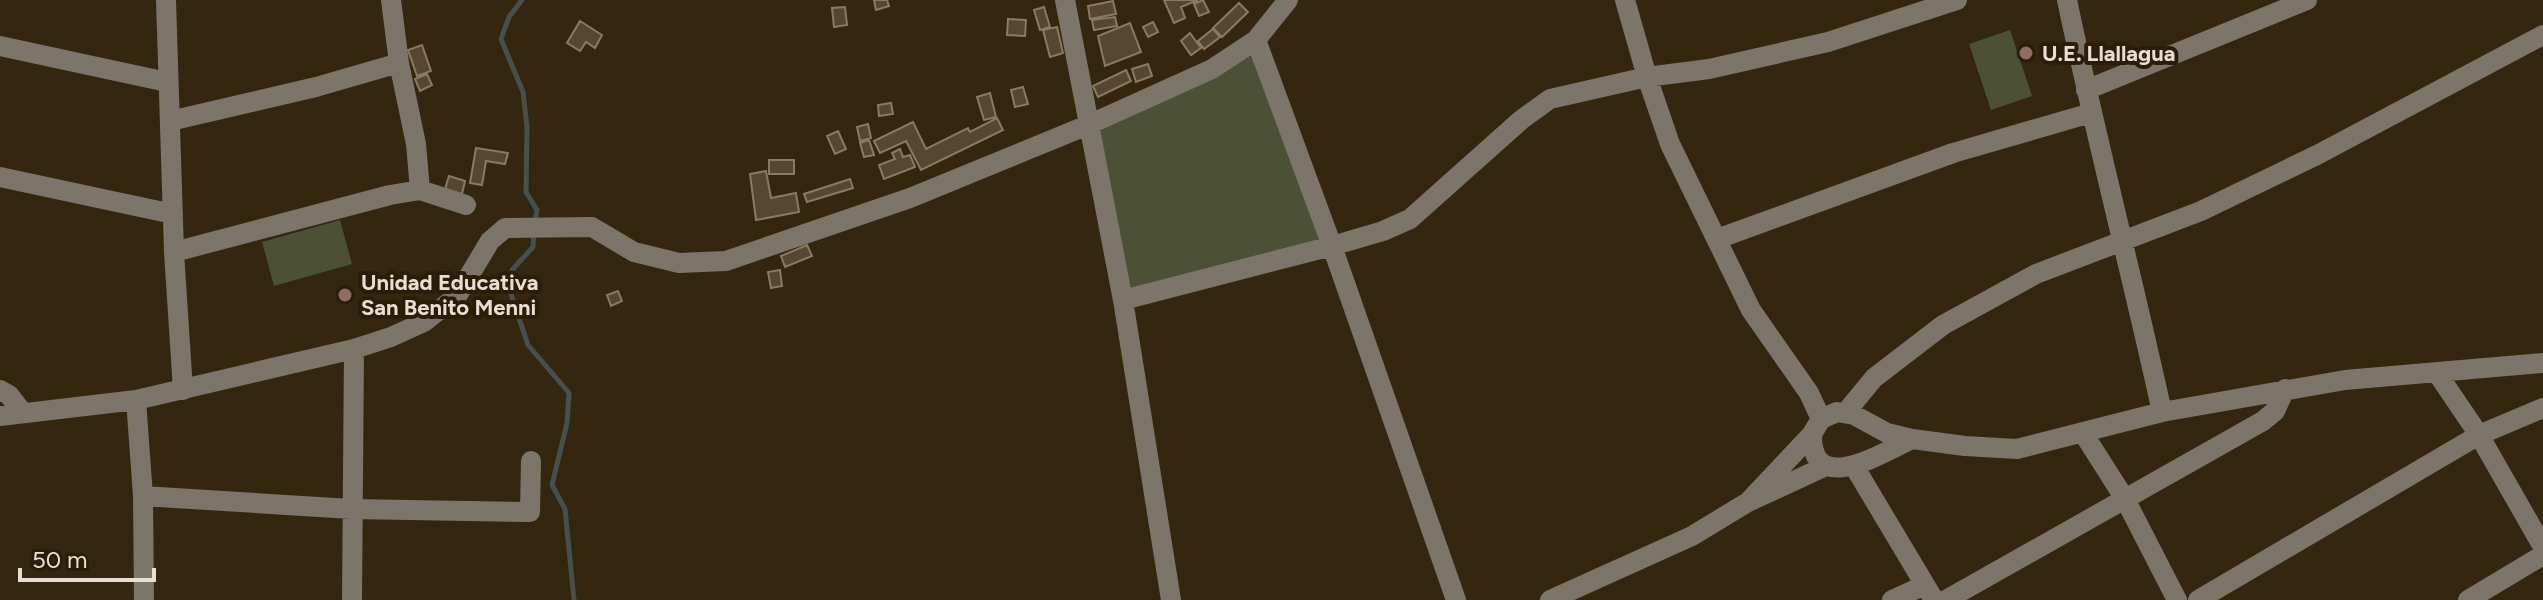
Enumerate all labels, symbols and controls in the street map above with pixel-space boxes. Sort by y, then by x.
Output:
place label: U.E. Llallagua [2042,40,2176,67]
marker: U.E. Llallagua [2017,44,2035,62]
place label: Unidad Educativa San Benito Menni [361,269,538,321]
marker: Unidad Educativa San Benito Menni [336,286,354,304]
scale bar [20,532,154,582]
text: 50 m [32,545,88,574]

